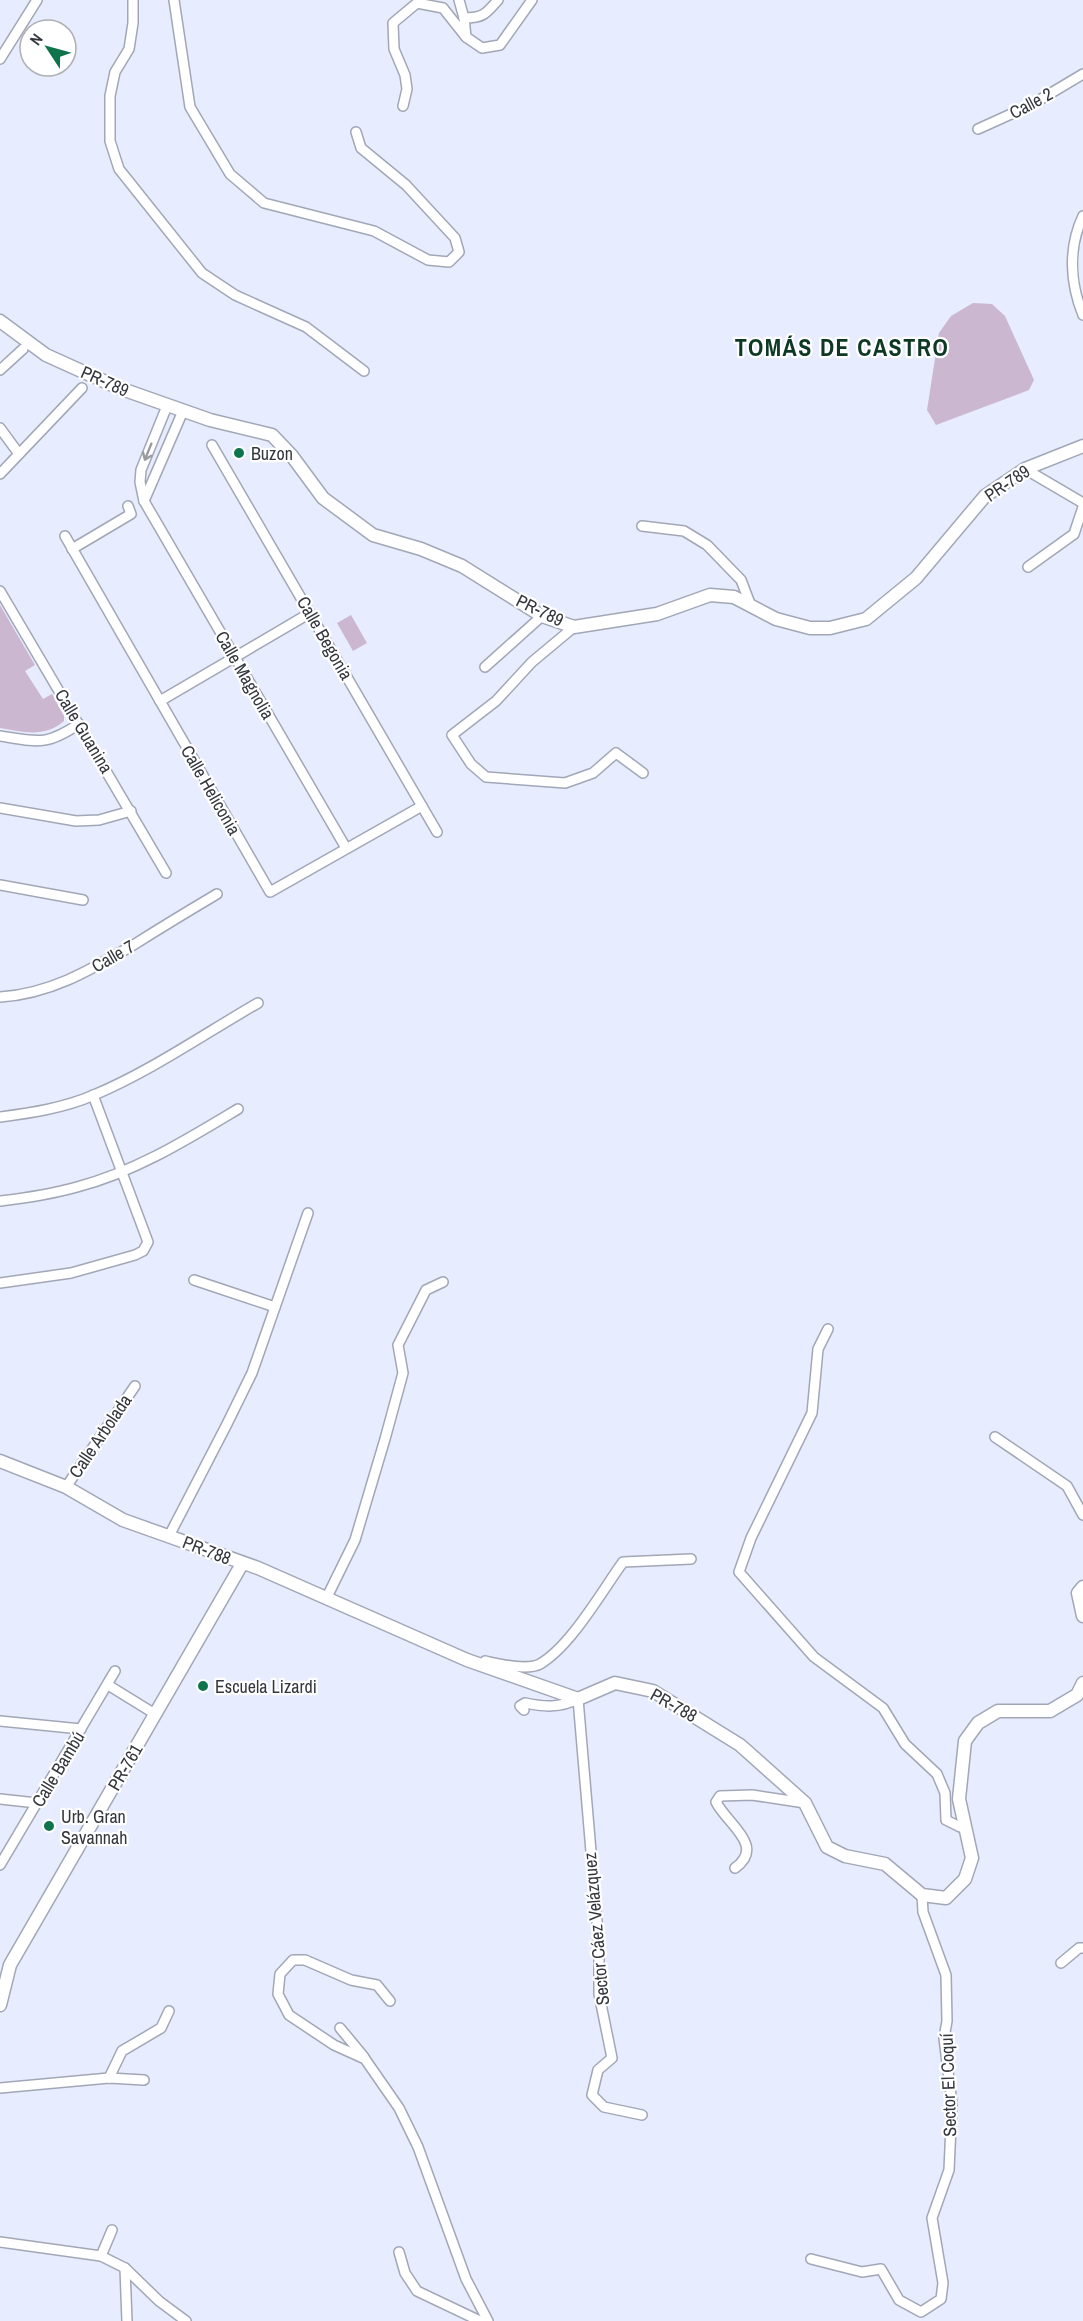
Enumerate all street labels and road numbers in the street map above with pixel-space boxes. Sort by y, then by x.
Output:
street label: Calle 2 [1005,81,1057,125]
street label: PR-789 [77,359,133,403]
street label: PR-789 [979,459,1035,507]
street label: PR-789 [512,588,568,632]
street label: Calle Begonia [291,592,359,684]
street label: Calle Magnolia [210,626,280,724]
street label: Calle Guanina [49,684,119,778]
street label: Calle Heliconia [175,740,247,840]
street label: Calle 7 [87,934,139,978]
street label: Calle Arbolada [63,1389,137,1483]
street label: PR-788 [179,1529,235,1571]
street label: PR-788 [646,1682,702,1728]
street label: Calle Bambú [26,1726,90,1812]
street label: PR-761 [102,1738,149,1795]
street label: Sector Cáez Velázquez [577,1851,615,2007]
street label: Sector El Coquí [934,2032,962,2137]

